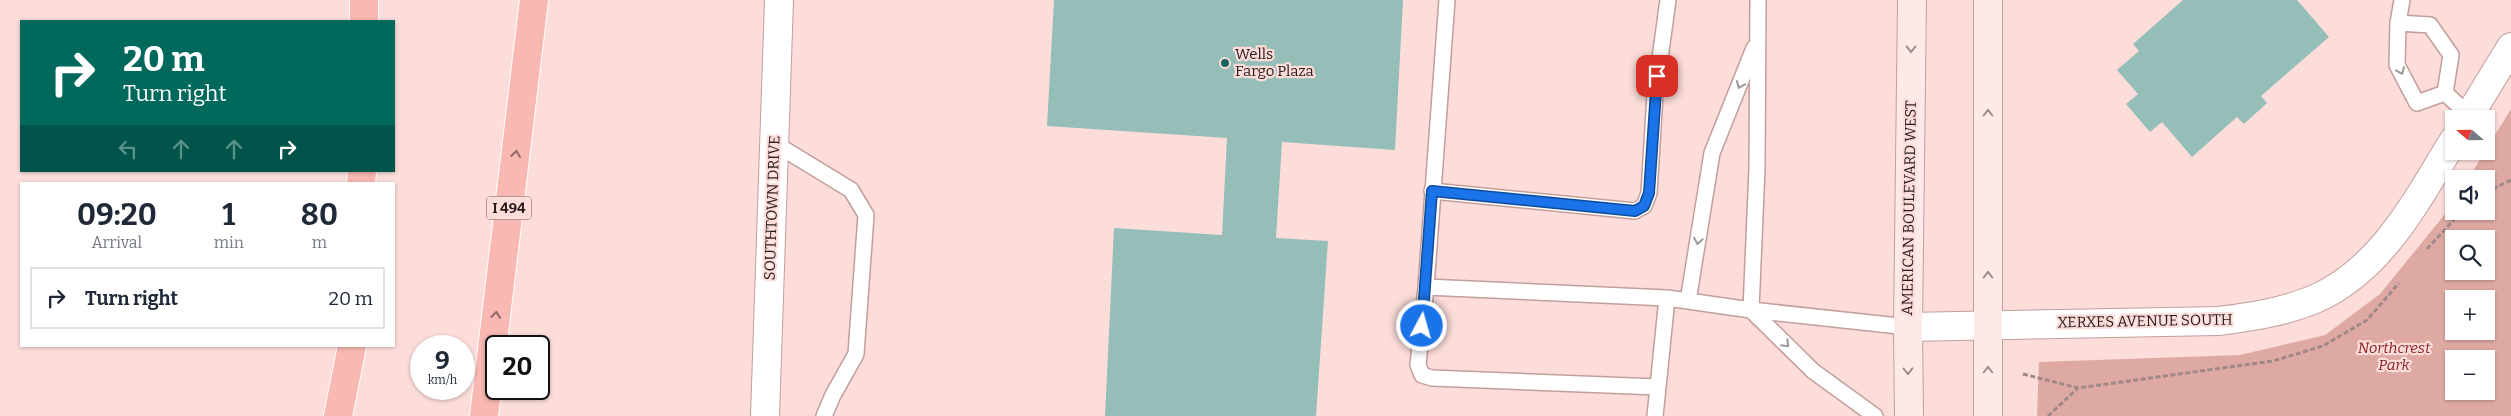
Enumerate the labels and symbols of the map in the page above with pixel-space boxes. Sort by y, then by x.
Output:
place label: Wells Fargo Plaza [1235,45,1314,80]
one-way arrow [1906,45,1916,53]
pin [1636,55,1678,97]
marker: Wells Fargo Plaza [1219,57,1231,69]
one-way arrow [2394,65,2404,74]
one-way arrow [1735,80,1745,88]
street label: AMERICAN BOULEVARD WEST [1898,100,1920,316]
one-way arrow [1983,109,1993,116]
north arrow [2445,110,2495,160]
street label: SOUTHTOWN DRIVE [760,135,784,281]
one-way arrow [510,150,521,158]
road number: I 494 [486,197,532,220]
one-way arrow [1694,236,1704,245]
one-way arrow [1983,271,1993,279]
position arrow [1395,299,1447,351]
street label: XERXES AVENUE SOUTH [2057,310,2233,332]
one-way arrow [490,311,501,319]
speed limit sign: 20 [485,335,550,400]
one-way arrow [1780,338,1789,347]
park label: Northcrest Park [2358,339,2431,374]
one-way arrow [1983,366,1993,374]
one-way arrow [1903,368,1914,376]

